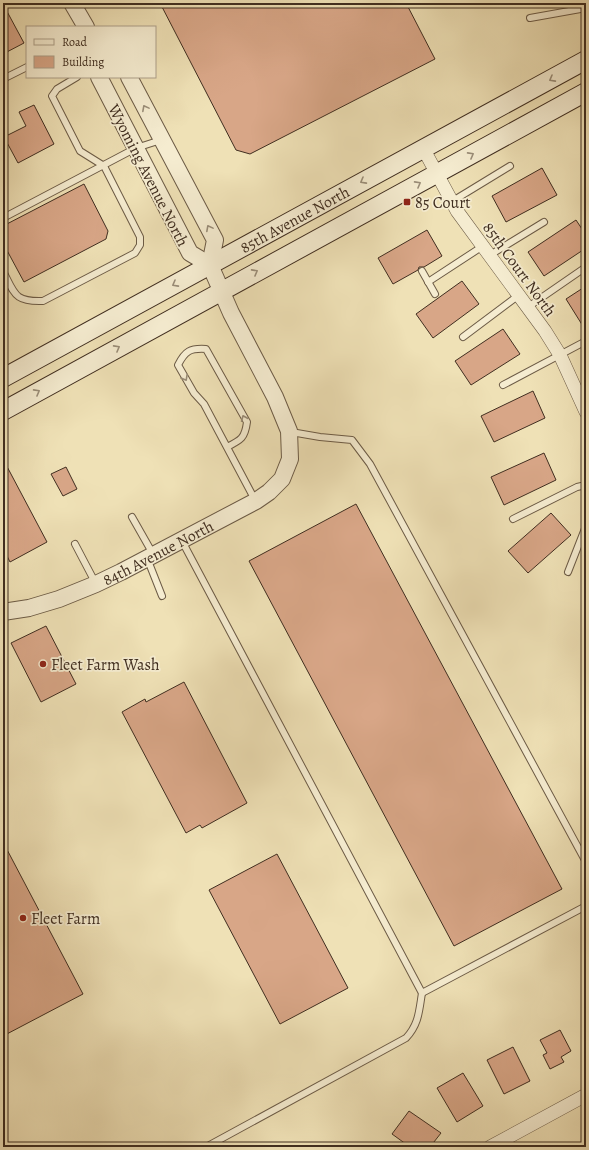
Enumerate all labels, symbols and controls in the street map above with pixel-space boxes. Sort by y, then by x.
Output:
legend [26,26,156,78]
text: Road [62,34,88,50]
text: Building [62,54,104,70]
one-way arrow [549,74,556,81]
street label: Wyoming Avenue North [102,100,194,251]
one-way arrow [142,105,150,112]
one-way arrow [467,152,474,159]
one-way arrow [360,176,368,184]
street label: 85th Avenue North [236,181,354,259]
one-way arrow [414,181,421,188]
place label: 85 Court [415,192,471,214]
marker: 85 Court [402,197,412,207]
street label: 85th Court North [477,218,561,322]
one-way arrow [206,225,213,232]
one-way arrow [251,270,259,277]
one-way arrow [172,279,180,286]
one-way arrow [113,345,121,352]
one-way arrow [181,373,188,381]
one-way arrow [33,389,40,396]
one-way arrow [241,415,249,423]
street label: 84th Avenue North [99,515,218,591]
place label: Fleet Farm Wash [51,654,160,676]
marker: Fleet Farm Wash [38,659,48,669]
place label: Fleet Farm [31,908,100,930]
marker: Fleet Farm [18,913,28,923]

